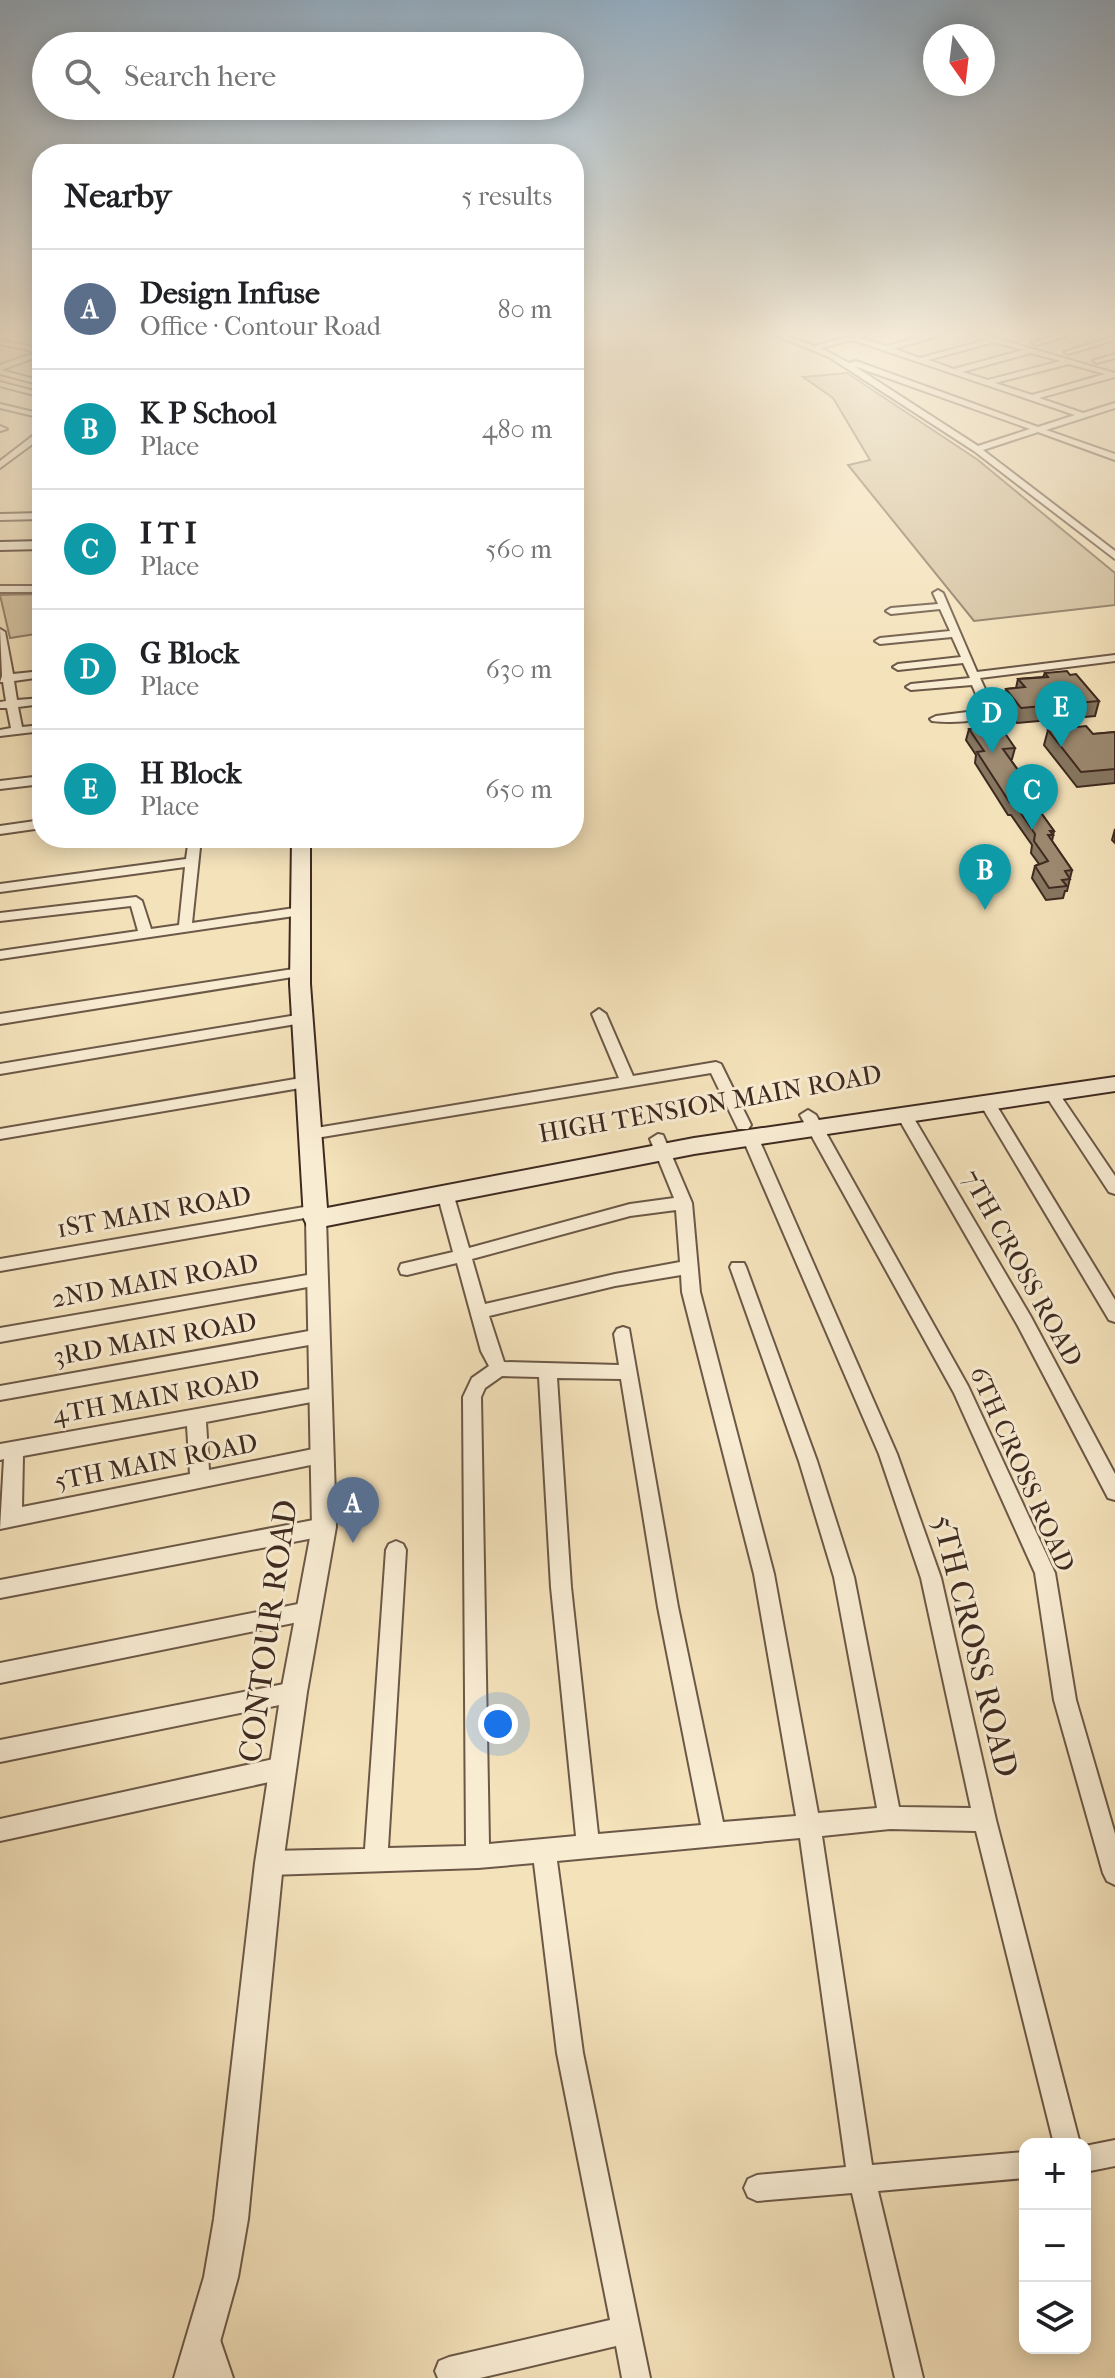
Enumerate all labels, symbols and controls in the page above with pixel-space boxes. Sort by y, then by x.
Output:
north arrow [923,24,995,96]
search box [32,32,584,120]
icon: search [60,54,104,98]
text: Search here [124,59,276,94]
text: Nearby [64,176,171,216]
text: 5 results [461,181,552,212]
text: Design Infuse [140,276,320,311]
text: A [82,294,98,325]
text: 80 m [497,294,552,325]
text: Office · Contour Road [140,311,381,342]
text: K P School [140,396,277,431]
text: B [82,414,98,445]
text: 480 m [482,414,552,445]
text: Place [140,431,199,462]
text: I T I [140,516,197,551]
text: C [81,534,99,565]
text: 560 m [485,534,552,565]
text: Place [140,551,199,582]
text: G Block [140,636,239,671]
text: D [80,654,100,685]
text: 630 m [486,654,552,685]
text: Place [140,671,199,702]
pin: E [1035,681,1087,747]
pin: D [966,687,1018,753]
text: H Block [140,756,242,791]
pin: C [1006,764,1058,830]
text: E [82,774,98,805]
text: 650 m [485,774,552,805]
text: Place [140,791,199,822]
pin: B [959,844,1011,910]
street label: HIGH TENSION MAIN ROAD [536,1059,884,1149]
street label: 7TH CROSS ROAD [955,1164,1089,1372]
street label: 1ST MAIN ROAD [54,1180,254,1244]
street label: 2ND MAIN ROAD [49,1248,261,1314]
street label: 3RD MAIN ROAD [51,1306,259,1372]
street label: 6TH CROSS ROAD [963,1362,1081,1576]
street label: 4TH MAIN ROAD [50,1363,262,1431]
street label: 5TH MAIN ROAD [52,1427,260,1497]
pin: A [327,1477,379,1543]
street label: CONTOUR ROAD [231,1497,305,1765]
street label: 5TH CROSS ROAD [925,1511,1025,1781]
your location [478,1704,518,1744]
map controls [1019,2138,1091,2354]
button: + [1019,2138,1091,2210]
button: − [1019,2210,1091,2282]
button: layers [1019,2282,1091,2354]

